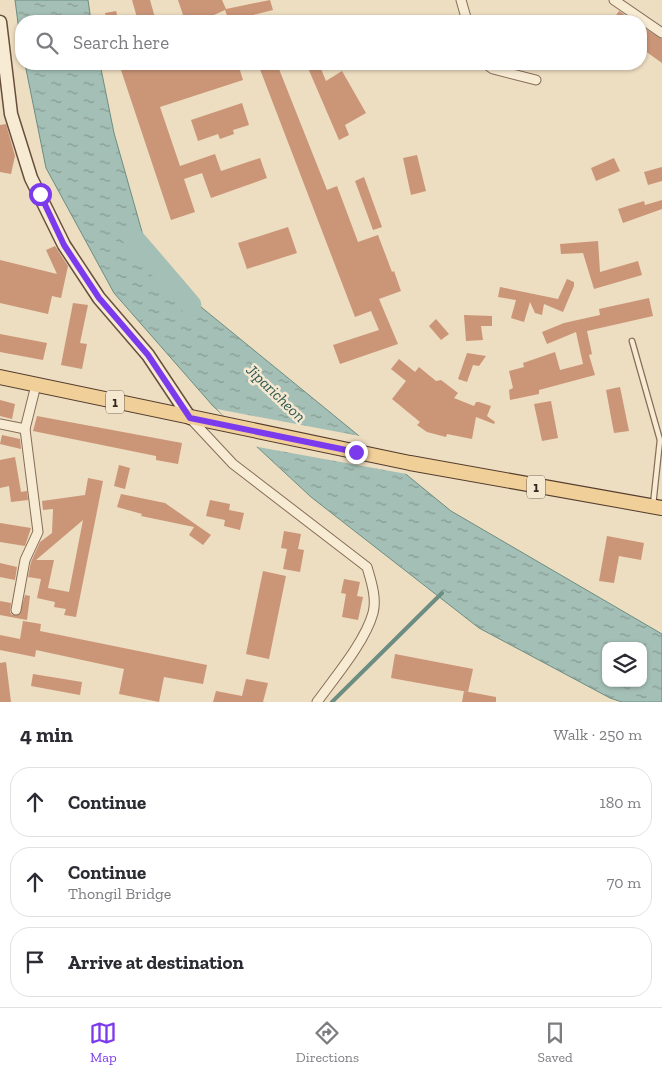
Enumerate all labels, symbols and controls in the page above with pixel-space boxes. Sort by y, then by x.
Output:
search box [15,15,647,70]
icon: search [33,29,61,57]
text: Search here [73,31,169,54]
route start [29,183,52,206]
water label: Jiparicheon [242,359,310,426]
road number: 1 [106,391,124,414]
route end [345,441,368,464]
road number: 1 [527,476,545,498]
map controls [602,642,647,687]
button: layers [602,642,647,687]
text: 4 min [20,722,73,747]
text: Walk · 250 m [554,725,642,744]
icon: ahead [21,788,49,816]
text: Continue [68,791,146,814]
text: 180 m [600,793,641,812]
text: Continue [68,861,146,884]
icon: ahead [21,868,49,896]
text: 70 m [607,873,641,892]
text: Thongil Bridge [68,884,171,903]
icon: arrive [21,948,49,976]
text: Arrive at destination [68,951,244,974]
tab: Map [89,1019,117,1066]
tab: Directions [296,1019,359,1066]
tab: Saved [538,1019,573,1066]

